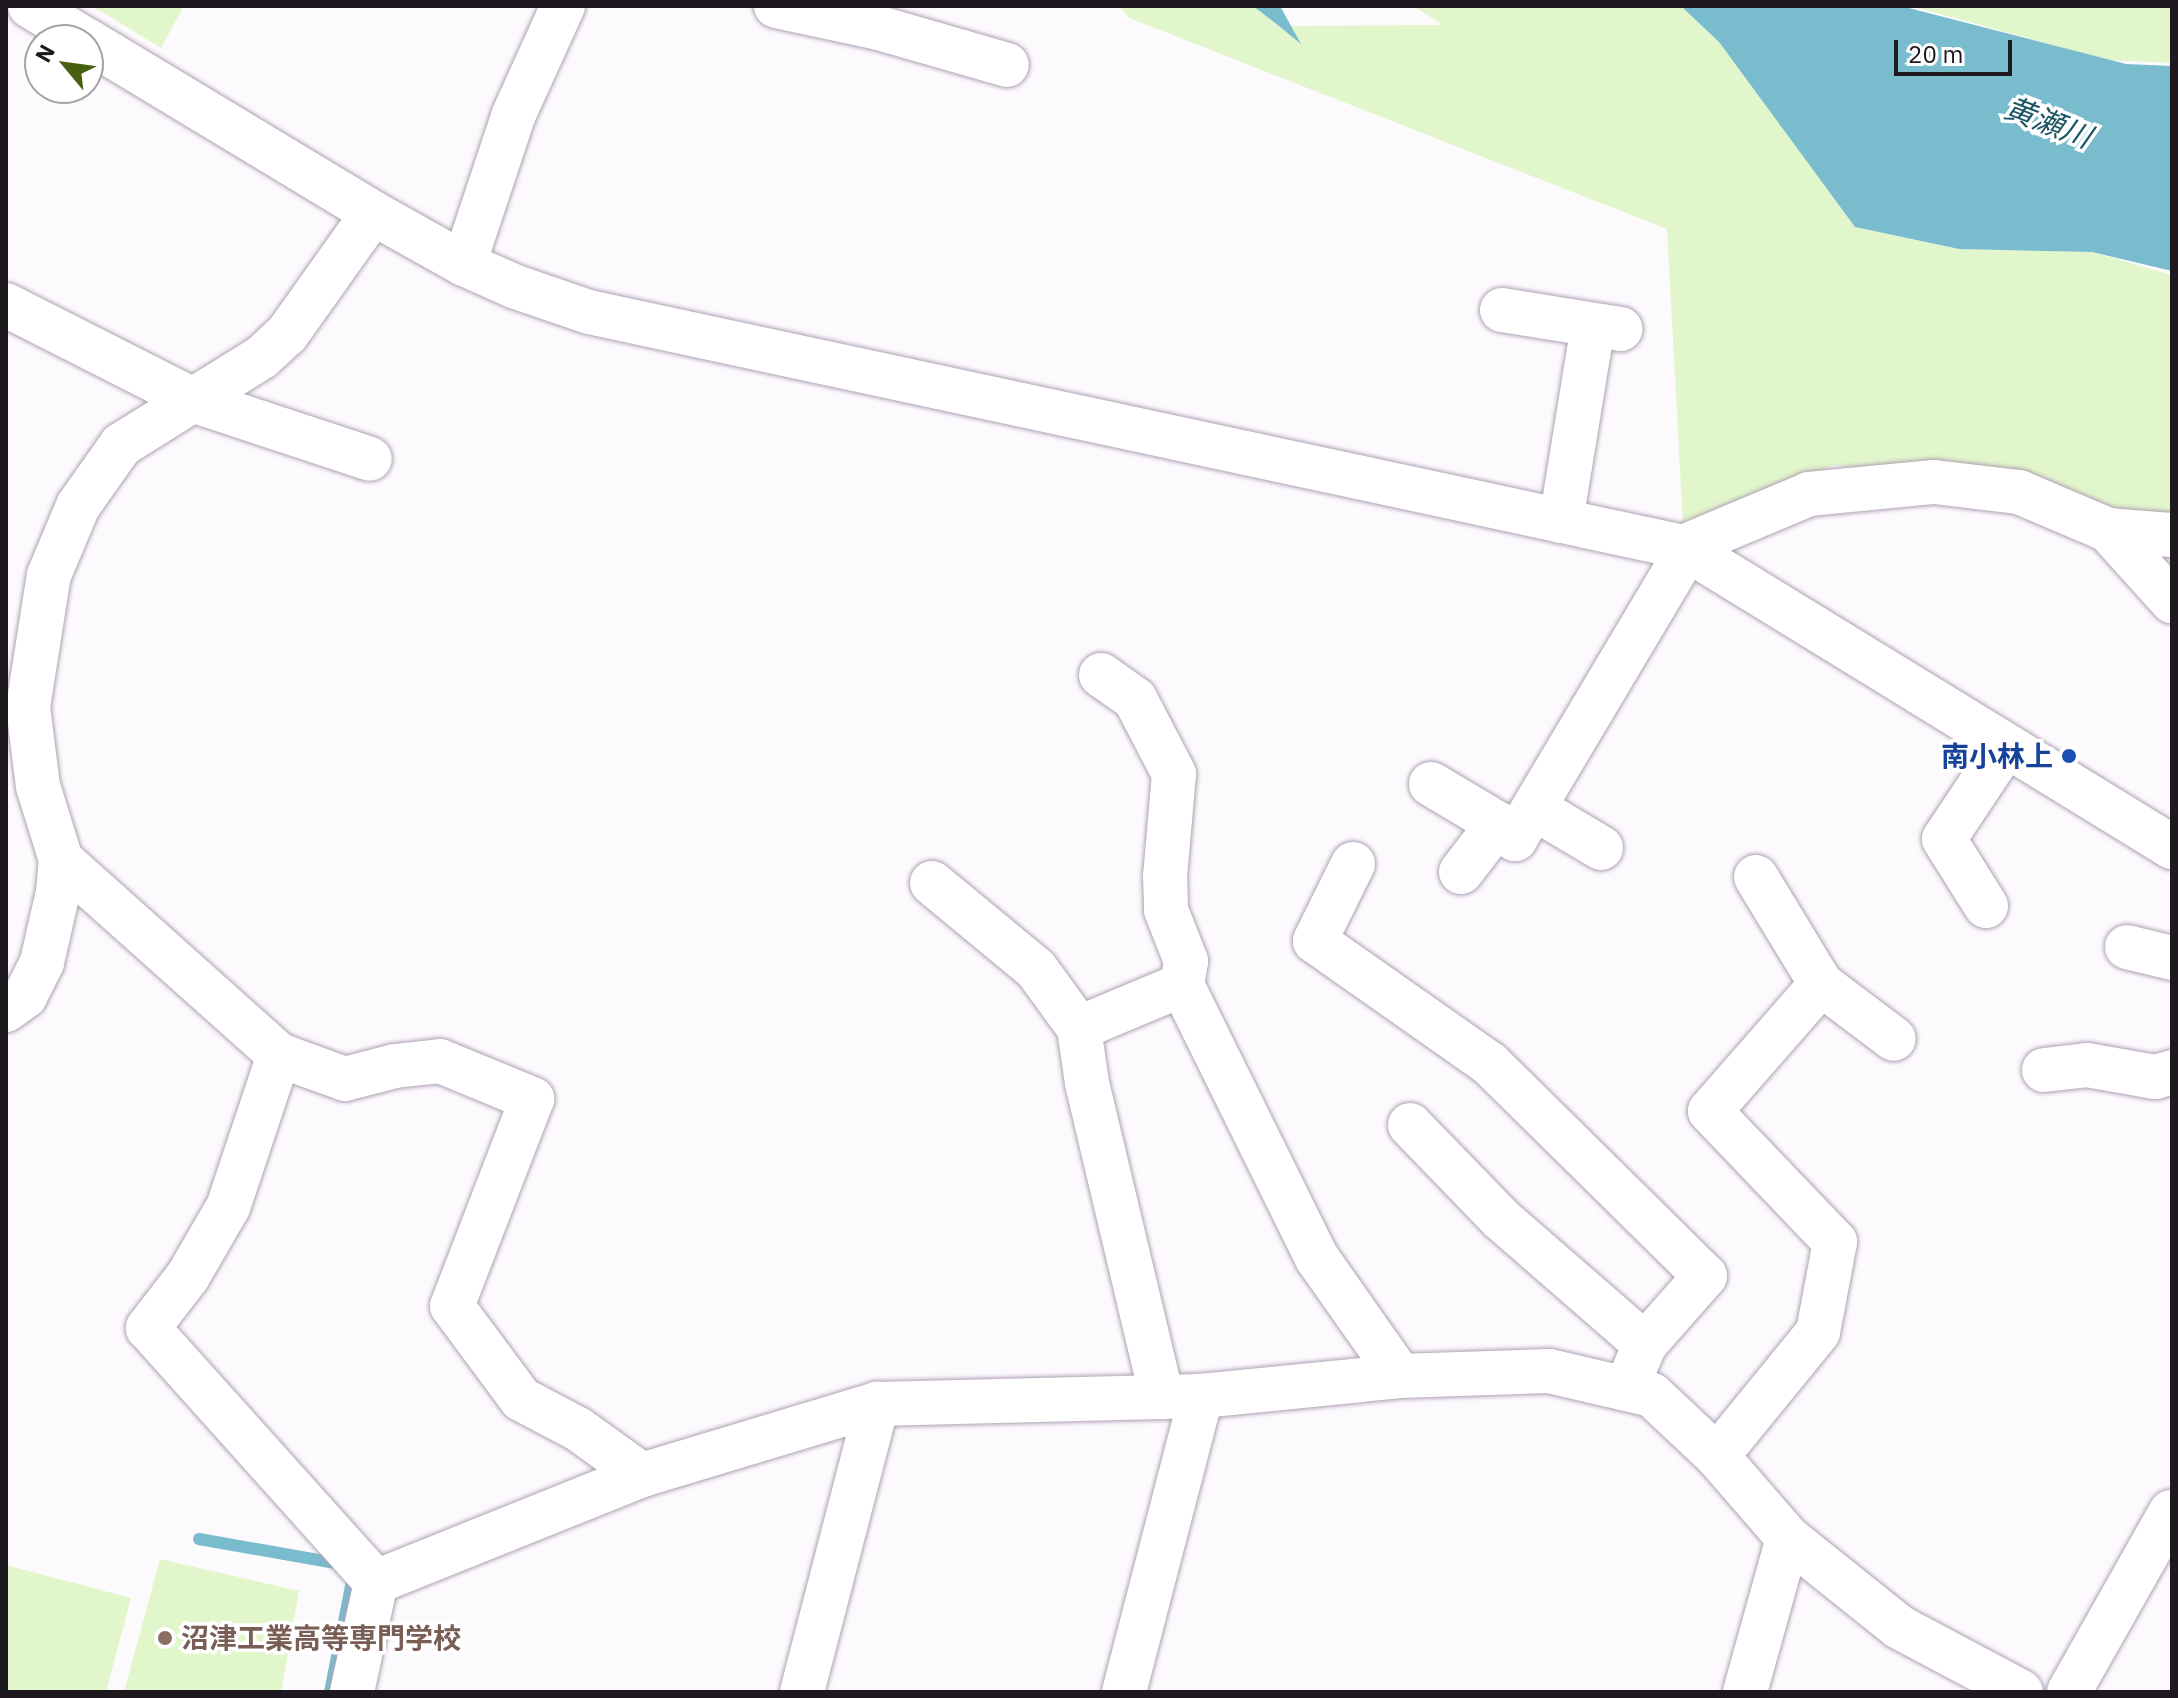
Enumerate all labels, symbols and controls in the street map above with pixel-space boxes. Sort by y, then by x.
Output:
north arrow [24,24,104,104]
scale bar [1898,24,2016,74]
text: 20 m [1908,38,1963,70]
text: N [28,39,61,67]
water label: 黄瀬川 [2000,89,2096,155]
place label: 南小林上 [1941,739,2053,773]
marker: 南小林上 [2060,747,2078,765]
place label: 沼津工業高等専門学校 [181,1621,461,1655]
marker: 沼津工業高等専門学校 [156,1629,174,1647]

